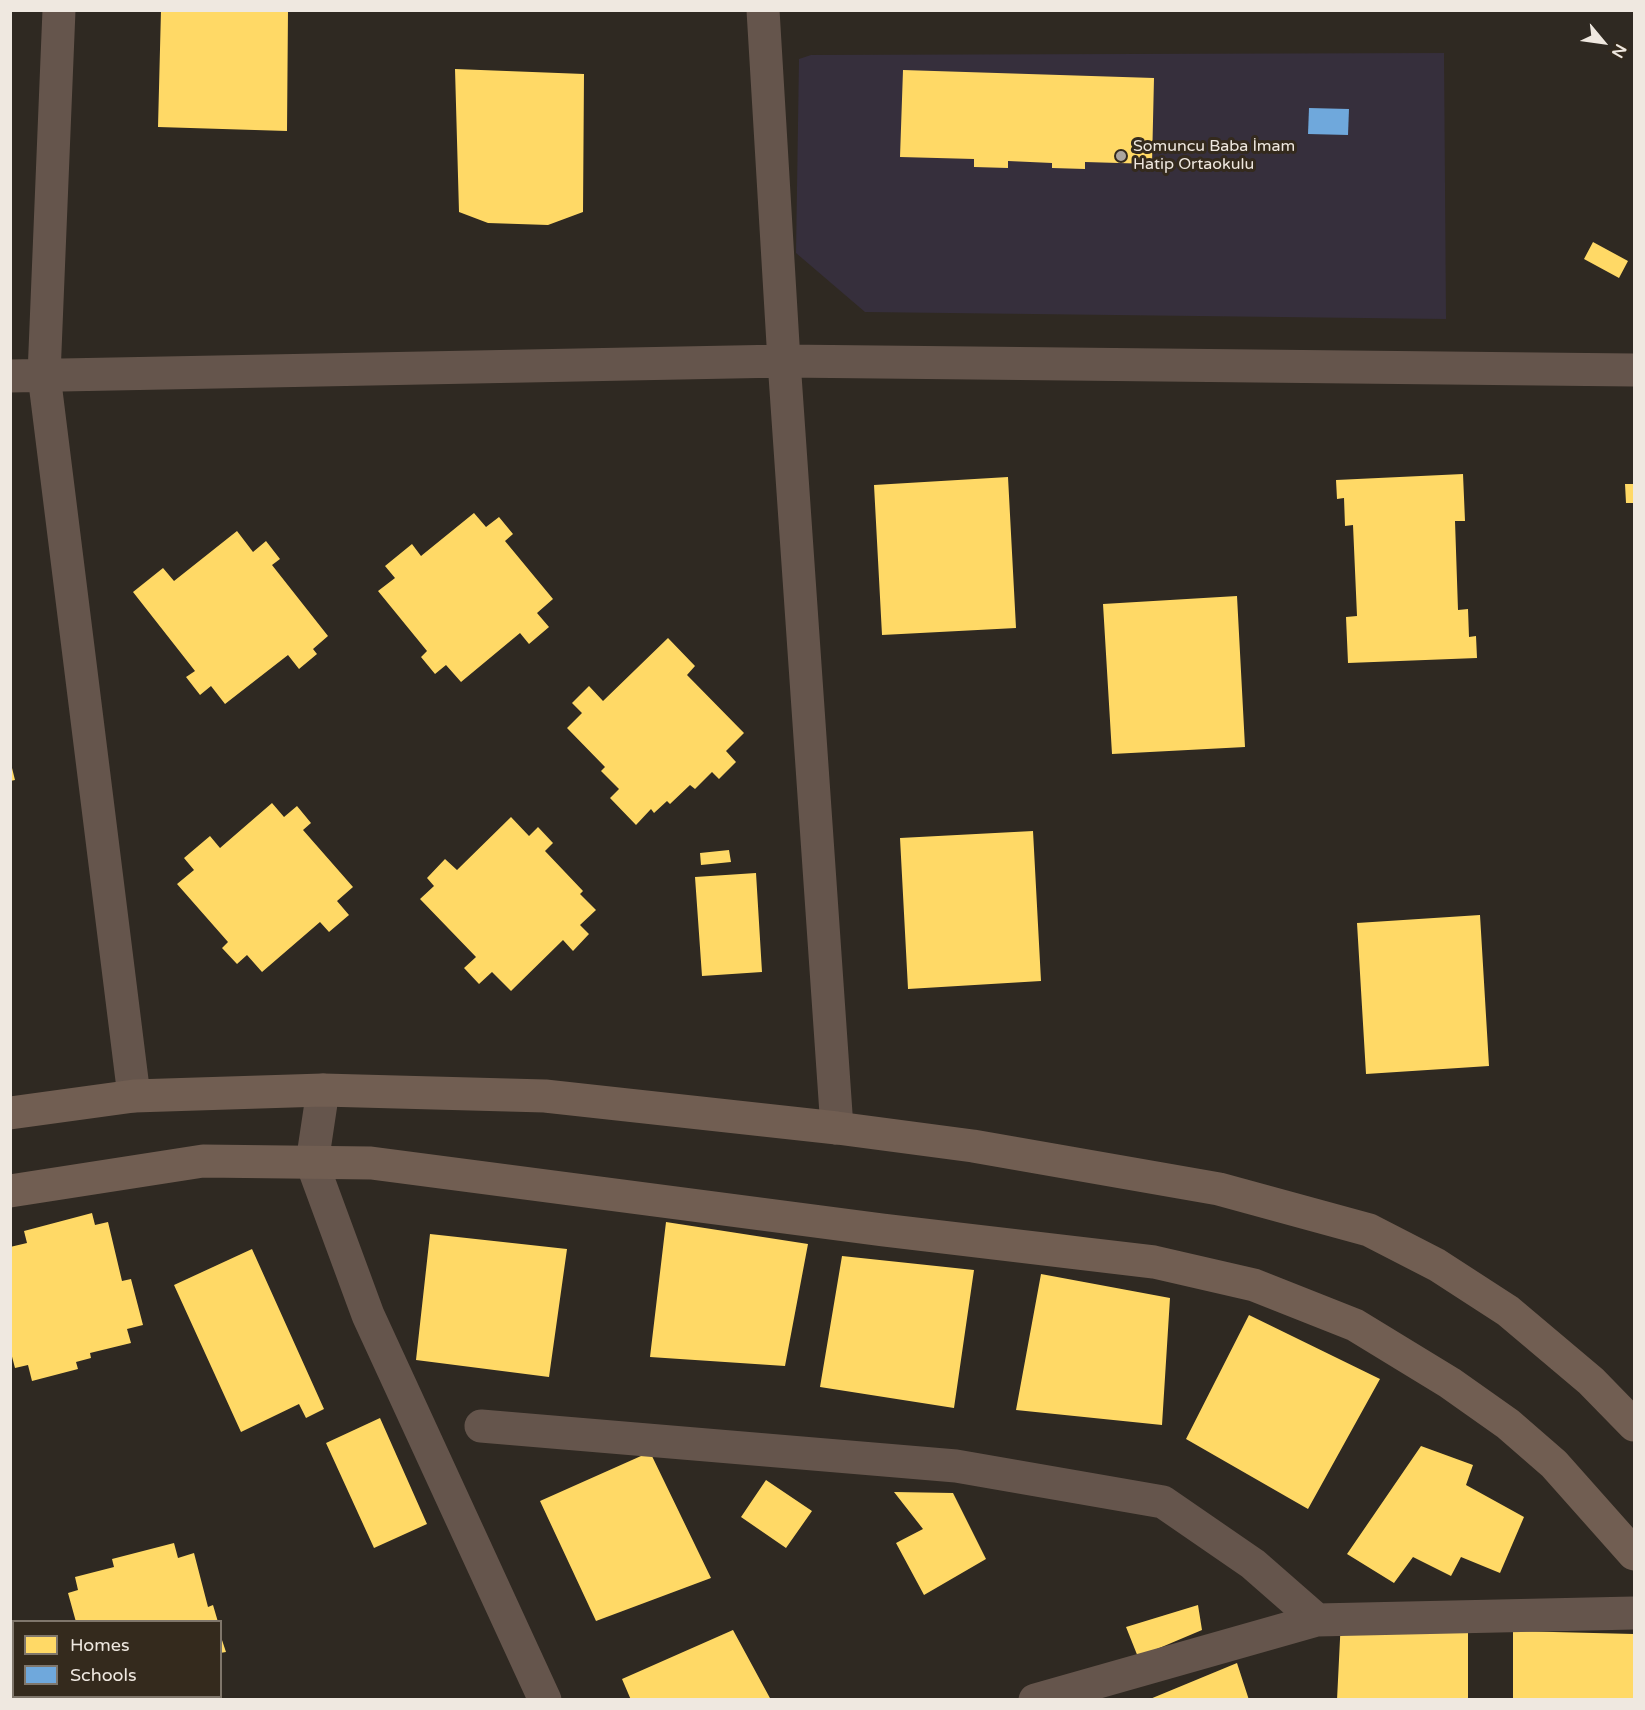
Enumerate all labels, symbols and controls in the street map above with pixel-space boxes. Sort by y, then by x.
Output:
north arrow [1573,12,1633,72]
text: N [1607,40,1631,61]
place label: Somuncu Baba İmam Hatip Ortaokulu [1133,137,1295,175]
marker: Somuncu Baba İmam Hatip Ortaokulu [1114,149,1128,163]
legend [12,1620,222,1698]
text: Homes [70,1634,130,1656]
text: Schools [70,1664,137,1686]

